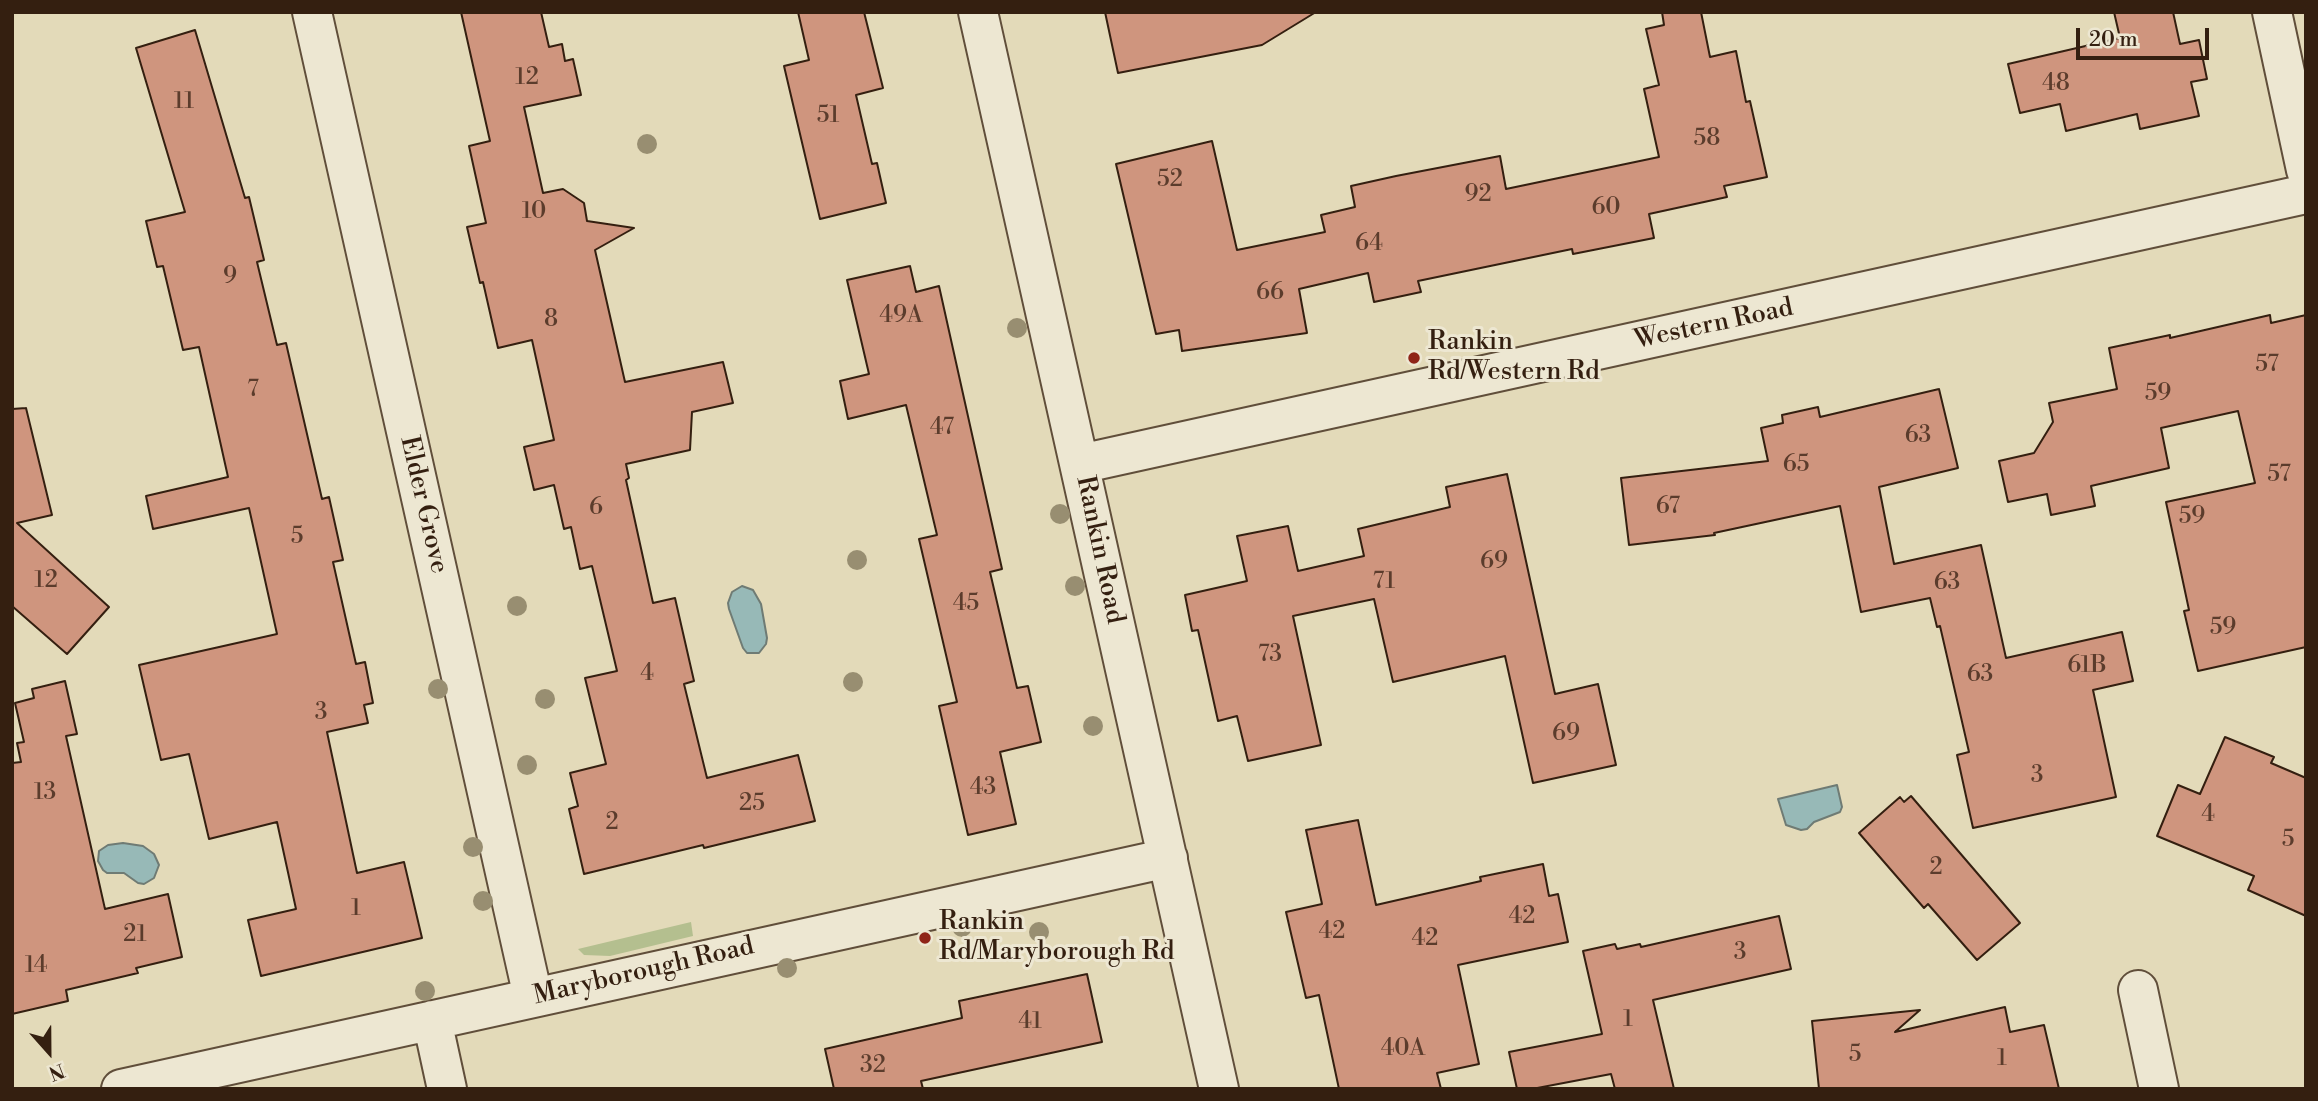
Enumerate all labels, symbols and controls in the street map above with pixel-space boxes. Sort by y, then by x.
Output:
scale bar [2080,14,2213,58]
text: 20 m [2089,27,2138,53]
house number: 12 [515,64,539,92]
house number: 48 [2042,70,2070,98]
house number: 11 [174,88,194,116]
house number: 51 [817,102,839,130]
house number: 58 [1694,125,1720,153]
house number: 52 [1157,166,1183,194]
house number: 92 [1464,181,1492,209]
house number: 60 [1591,194,1621,222]
house number: 10 [522,198,546,226]
house number: 64 [1355,230,1383,258]
house number: 9 [223,263,237,291]
house number: 66 [1256,279,1284,307]
street label: Western Road [1632,293,1796,357]
house number: 49A [879,302,923,330]
house number: 8 [544,306,558,334]
place label: Rankin Rd/Western Rd [1428,327,1600,388]
marker: Rankin Rd/Western Rd [1406,350,1422,366]
house number: 57 [2255,351,2279,379]
house number: 7 [247,376,259,404]
house number: 59 [2145,380,2171,408]
house number: 47 [930,414,954,442]
house number: 63 [1905,422,1931,450]
street label: Elder Grove [392,433,454,577]
house number: 65 [1783,451,1809,479]
house number: 57 [2267,461,2291,489]
street label: Rankin Road [1068,473,1130,627]
house number: 67 [1656,493,1680,521]
house number: 6 [589,494,603,522]
house number: 59 [2179,503,2205,531]
house number: 5 [291,523,303,551]
house number: 69 [1480,548,1508,576]
house number: 12 [34,567,58,595]
house number: 71 [1373,568,1395,596]
house number: 63 [1934,569,1960,597]
house number: 45 [953,590,979,618]
house number: 59 [2210,614,2236,642]
house number: 73 [1258,641,1282,669]
house number: 61B [2067,652,2107,680]
house number: 4 [640,660,654,688]
house number: 63 [1967,661,1993,689]
house number: 3 [315,699,327,727]
house number: 69 [1552,720,1580,748]
house number: 3 [2031,762,2043,790]
house number: 43 [970,774,996,802]
house number: 13 [34,779,56,807]
house number: 25 [739,790,765,818]
house number: 4 [2201,801,2215,829]
house number: 2 [605,809,619,837]
house number: 5 [2282,826,2294,854]
house number: 2 [1929,854,1943,882]
house number: 1 [351,895,361,923]
house number: 42 [1509,903,1535,931]
place label: Rankin Rd/Maryborough Rd [939,907,1174,968]
house number: 42 [1319,918,1345,946]
house number: 21 [123,921,147,949]
house number: 42 [1412,925,1438,953]
marker: Rankin Rd/Maryborough Rd [917,930,933,946]
street label: Maryborough Road [531,931,757,1013]
house number: 3 [1734,939,1746,967]
house number: 14 [25,952,47,980]
house number: 1 [1623,1006,1633,1034]
house number: 41 [1018,1008,1042,1036]
north arrow [14,1017,84,1087]
house number: 40A [1381,1035,1425,1063]
house number: 5 [1849,1041,1861,1069]
house number: 1 [1997,1045,2007,1073]
house number: 32 [860,1052,886,1080]
text: N [45,1058,68,1086]

